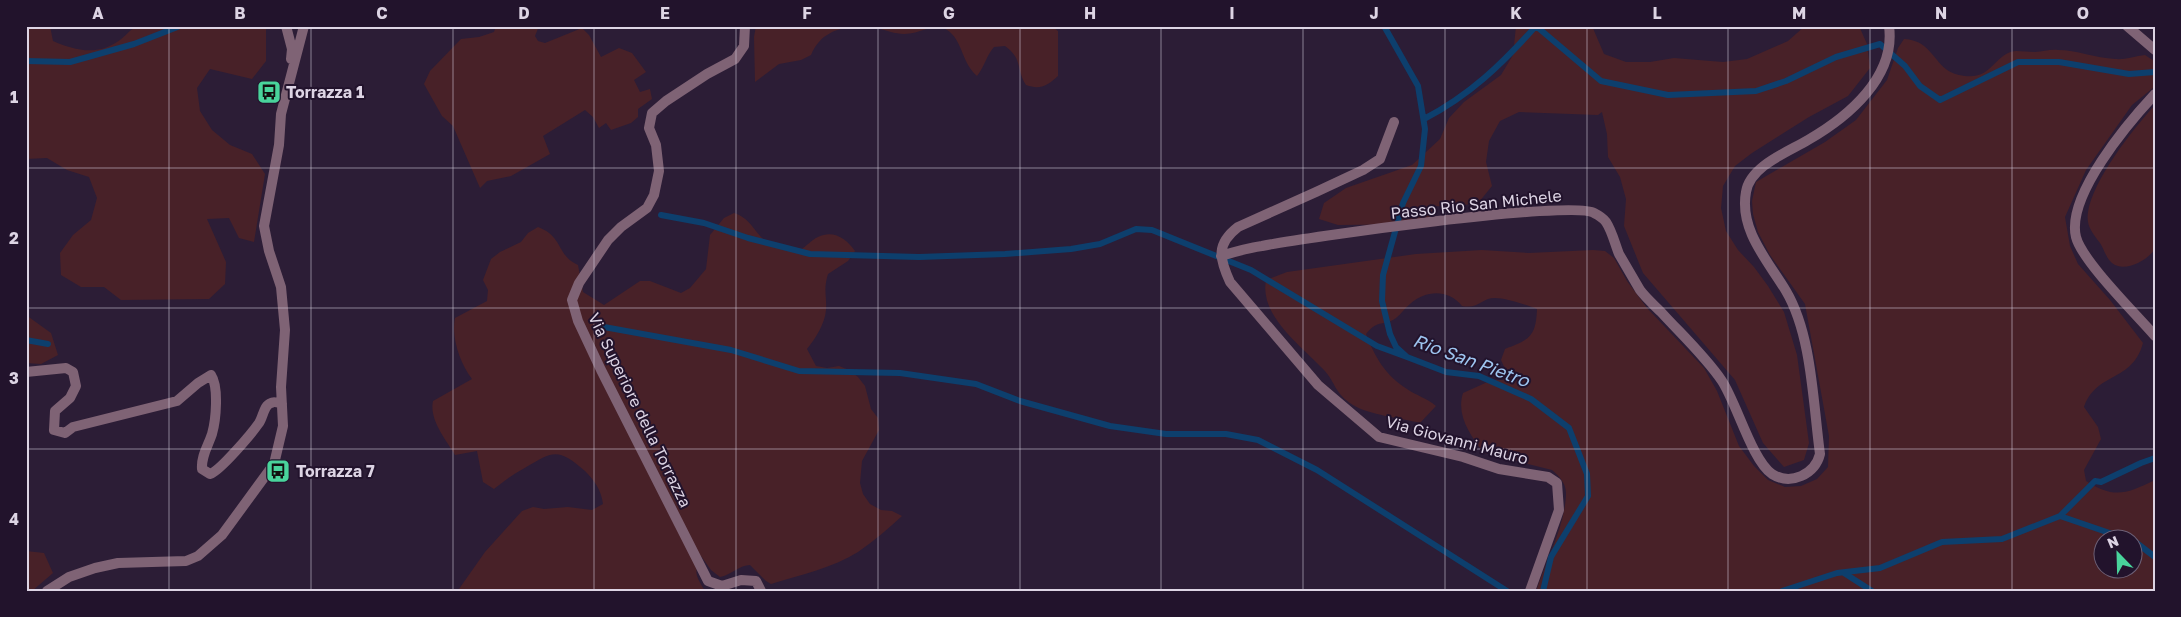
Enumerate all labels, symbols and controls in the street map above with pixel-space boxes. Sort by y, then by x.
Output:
text: A [92,3,104,23]
text: B [234,3,246,23]
text: C [376,3,388,23]
text: D [518,3,530,23]
text: E [660,3,670,23]
text: F [802,3,812,23]
text: G [943,3,955,23]
text: H [1084,3,1096,23]
text: I [1229,3,1235,23]
text: J [1369,3,1379,23]
text: K [1510,3,1522,23]
text: L [1652,3,1662,23]
text: M [1792,3,1806,23]
text: N [1935,3,1947,23]
text: O [2077,3,2089,23]
bus stop icon: Torrazza 1 [256,79,282,105]
place label: Torrazza 1 [286,82,364,102]
text: 1 [10,87,18,107]
street label: Passo Rio San Michele [1389,185,1563,223]
text: 2 [9,228,19,248]
street label: Via Superiore della Torrazza [584,309,696,511]
water label: Rio San Pietro [1410,329,1533,392]
text: 3 [9,368,19,388]
street label: Via Giovanni Mauro [1384,411,1530,469]
bus stop icon: Torrazza 7 [265,458,291,484]
place label: Torrazza 7 [296,461,375,481]
text: 4 [9,509,19,529]
north arrow [2094,530,2144,580]
text: N [2105,532,2121,551]

